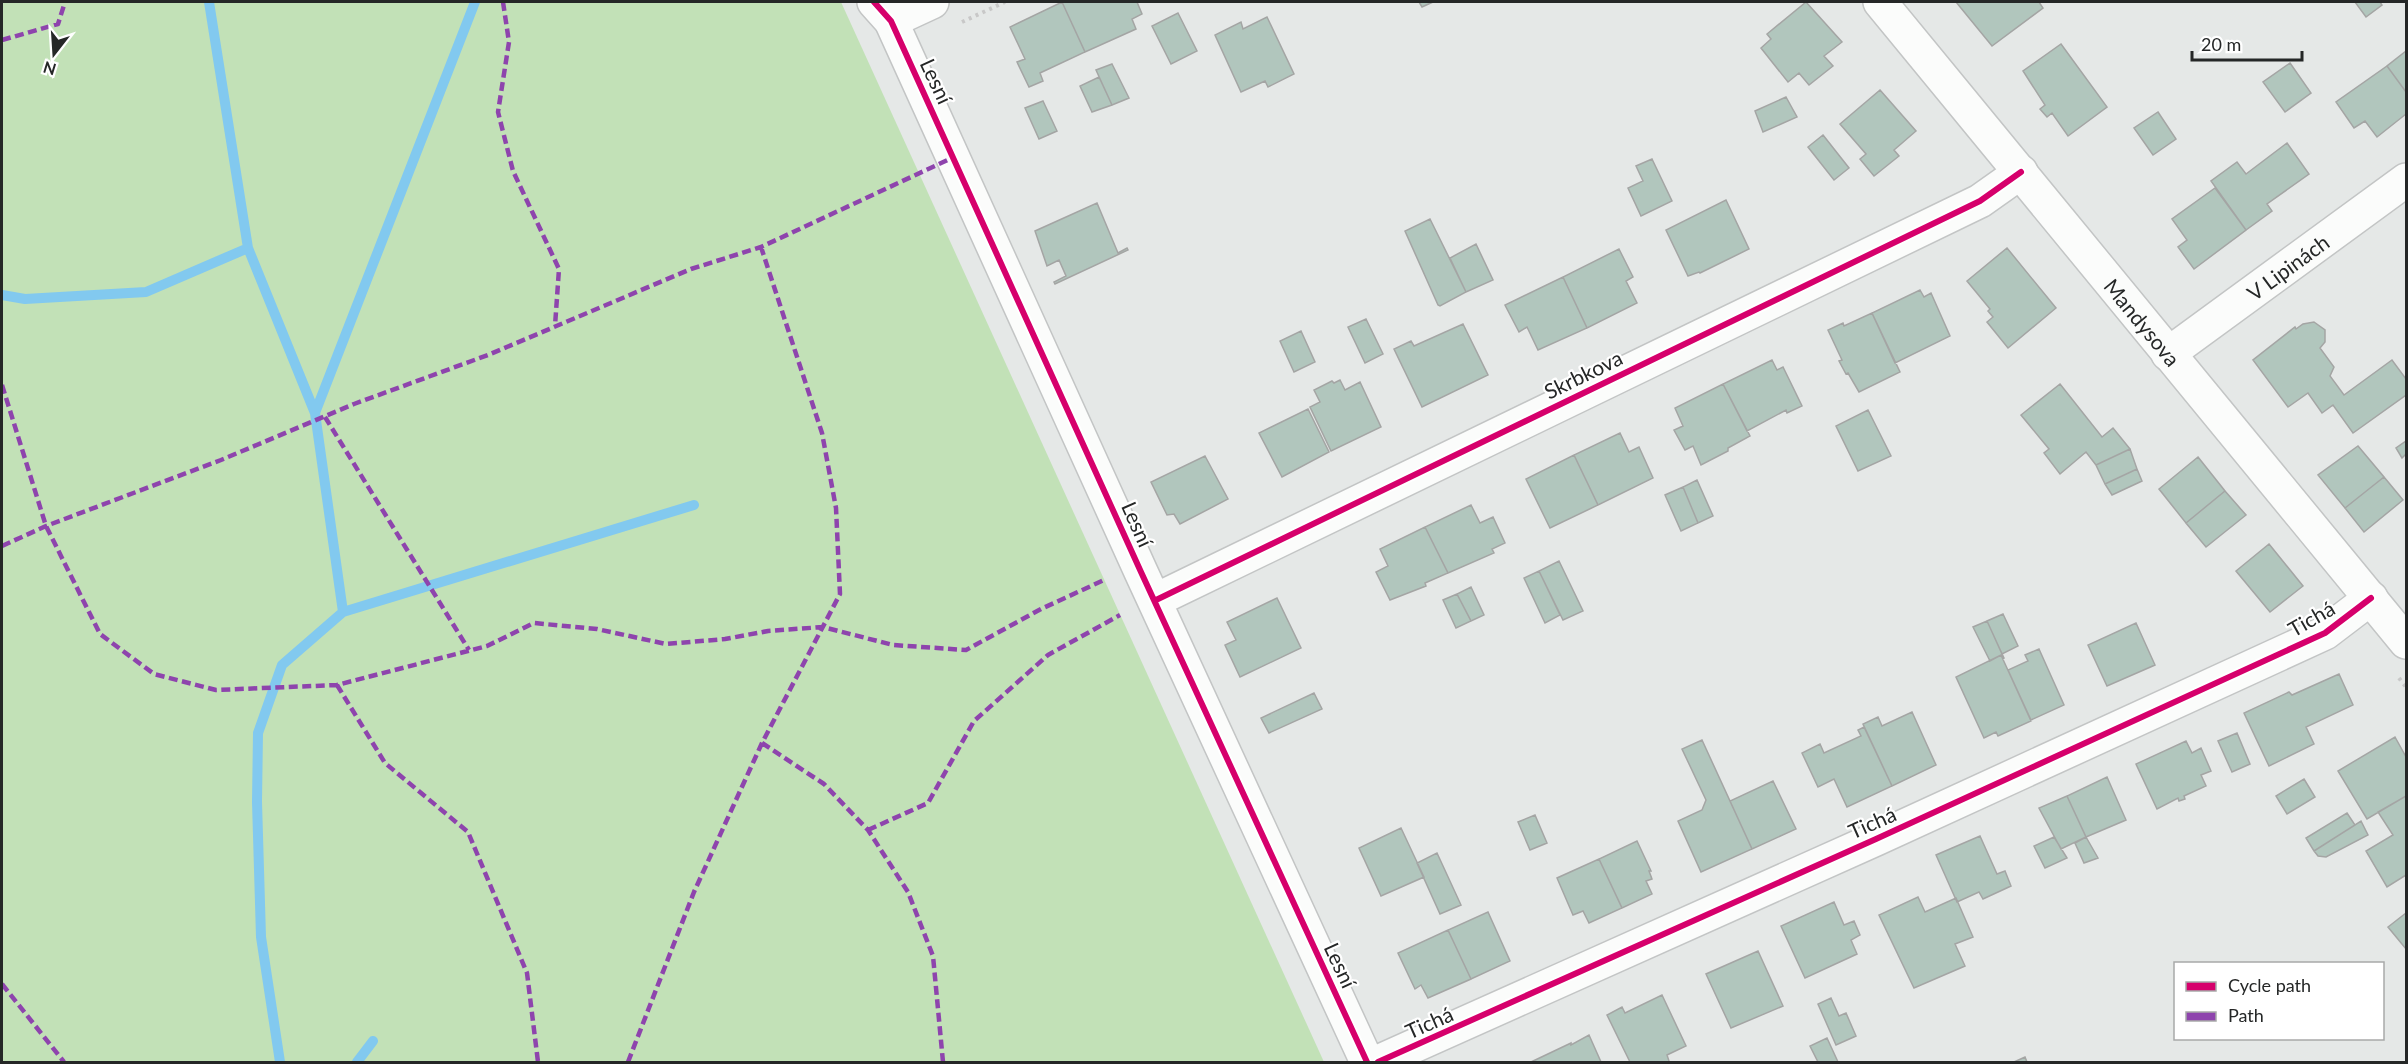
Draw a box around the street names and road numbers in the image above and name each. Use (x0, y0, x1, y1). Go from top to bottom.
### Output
street label: Lesní (916, 54, 959, 108)
street label: V Lipinách (2242, 228, 2333, 305)
street label: Mandysova (2100, 273, 2186, 371)
street label: Skrbkova (1540, 344, 1626, 404)
street label: Lesní (1117, 497, 1159, 551)
street label: Tichá (2283, 595, 2339, 641)
street label: Tichá (1844, 801, 1900, 843)
street label: Lesní (1320, 938, 1363, 992)
street label: Tichá (1401, 1001, 1457, 1043)

